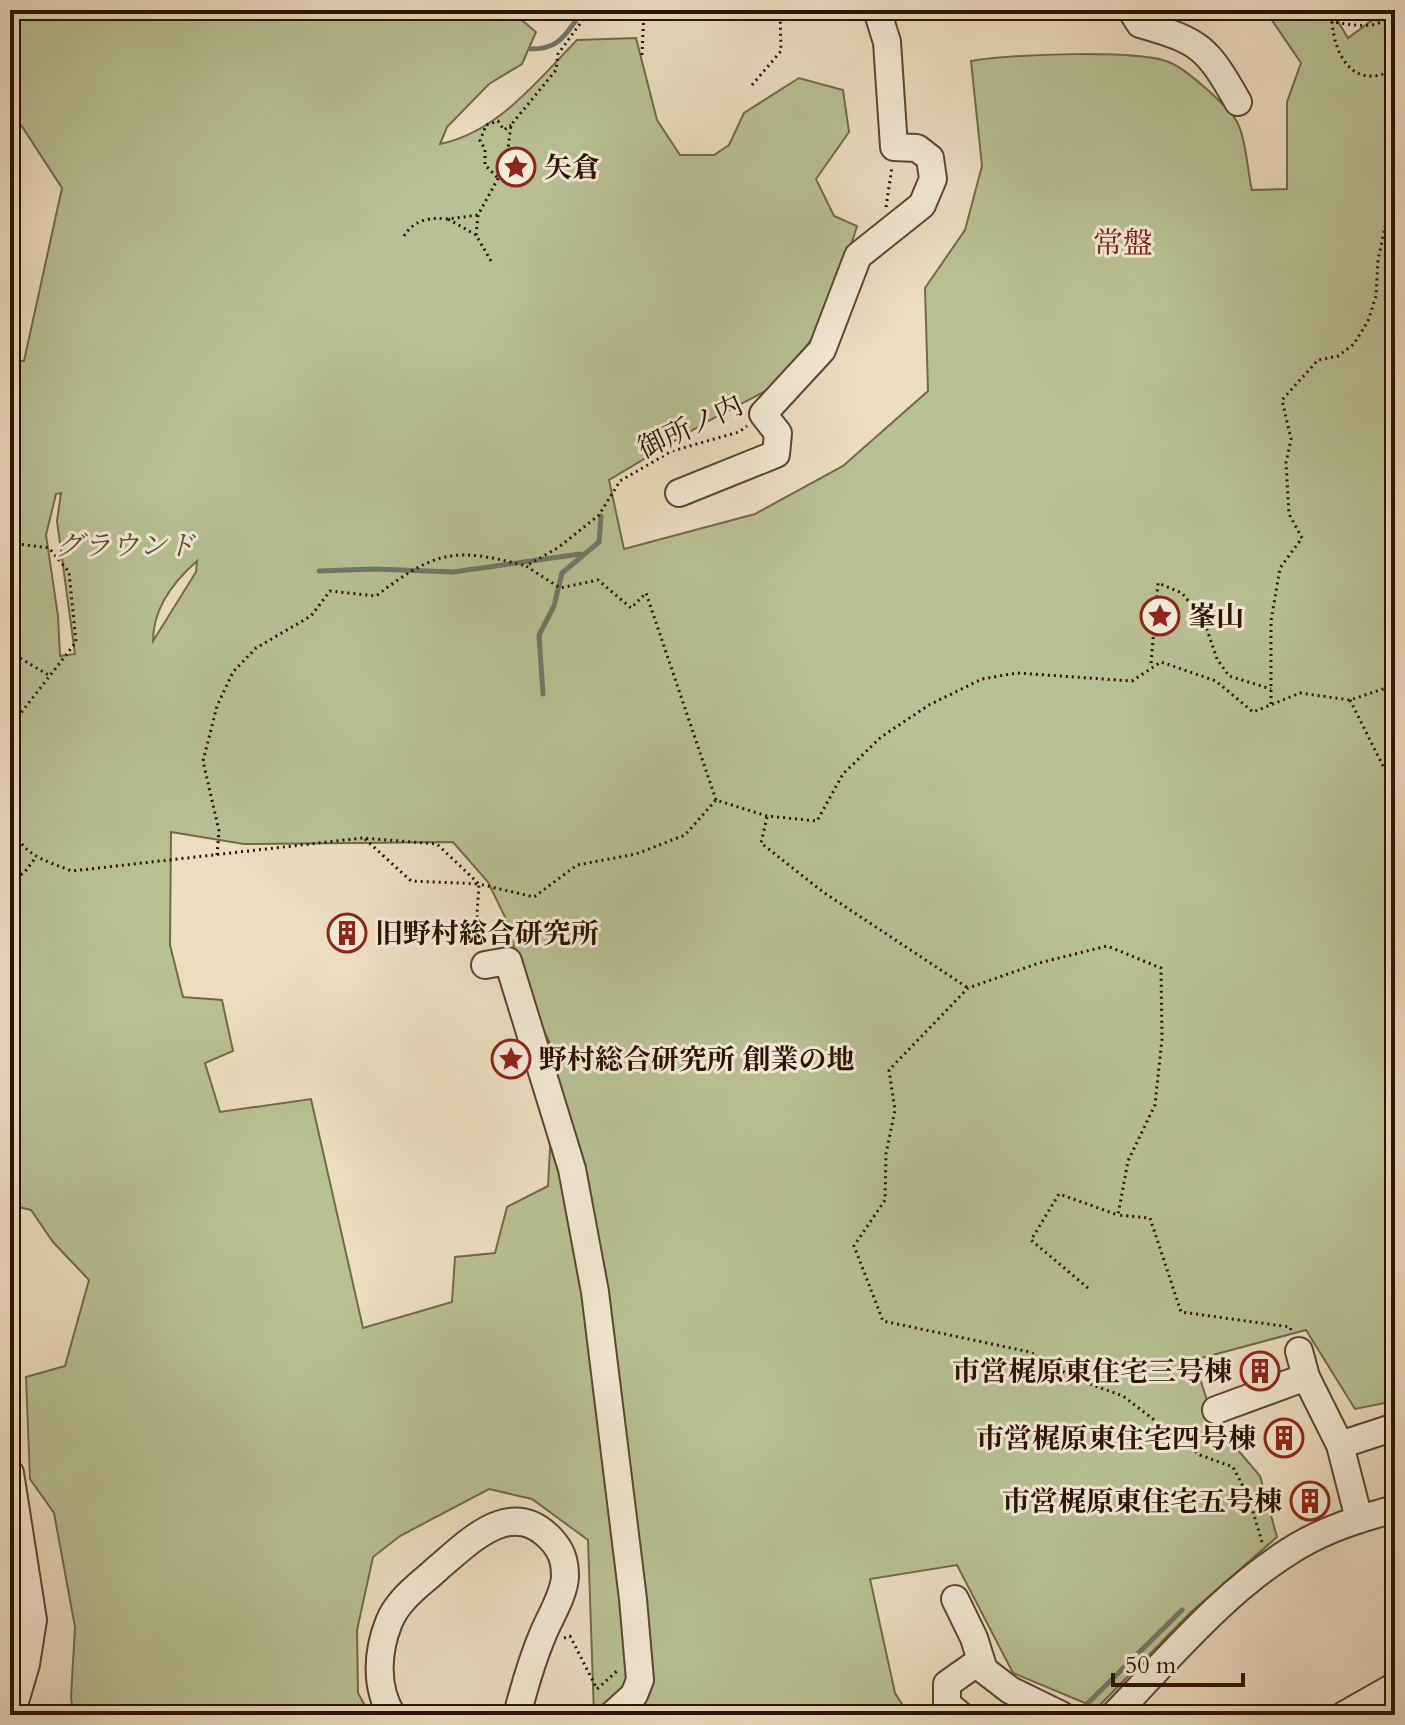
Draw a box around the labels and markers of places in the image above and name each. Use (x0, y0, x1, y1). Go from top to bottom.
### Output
place icon: 矢倉 (495, 146, 537, 188)
place label: 矢倉 (544, 149, 600, 187)
place icon: 峯山 (1139, 595, 1181, 637)
place label: 峯山 (1188, 598, 1244, 636)
building icon: 旧野村総合研究所 (326, 912, 368, 954)
place label: 旧野村総合研究所 (375, 915, 599, 953)
place icon: 野村総合研究所 創業の地 (490, 1038, 532, 1080)
place label: 野村総合研究所 創業の地 (539, 1041, 855, 1079)
building icon: 市営梶原東住宅三号棟 (1239, 1350, 1281, 1392)
place label: 市営梶原東住宅三号棟 (952, 1353, 1232, 1391)
building icon: 市営梶原東住宅四号棟 (1263, 1417, 1305, 1459)
place label: 市営梶原東住宅四号棟 (976, 1420, 1256, 1458)
building icon: 市営梶原東住宅五号棟 (1289, 1480, 1331, 1522)
place label: 市営梶原東住宅五号棟 (1002, 1483, 1282, 1521)

